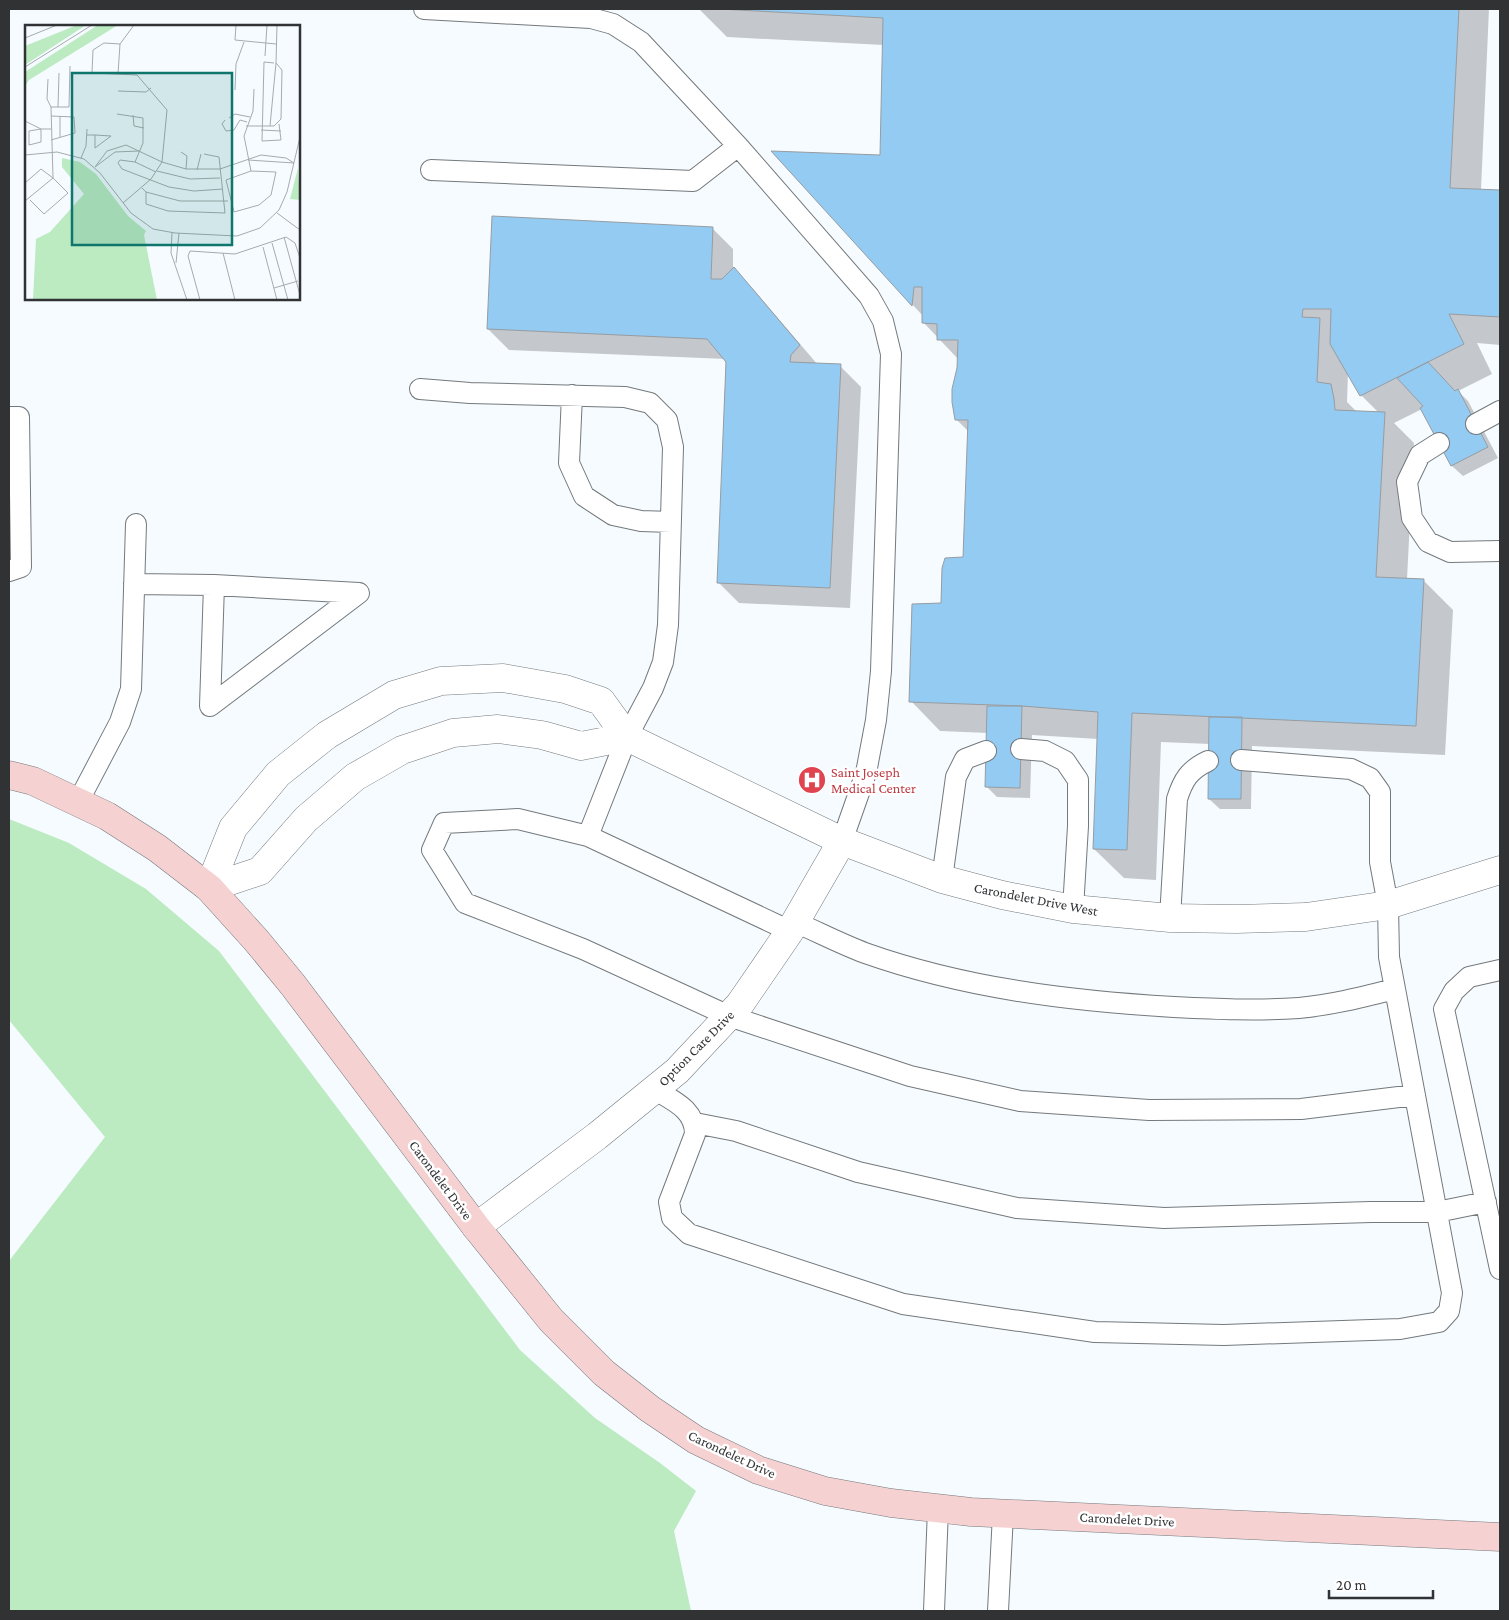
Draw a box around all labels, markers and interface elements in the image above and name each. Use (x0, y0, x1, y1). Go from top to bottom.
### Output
inset map (25, 25, 300, 300)
place label: Saint Joseph Medical Center (831, 764, 916, 796)
hospital icon: Saint Joseph Medical Center (797, 765, 827, 795)
street label: Carondelet Drive West (973, 879, 1100, 919)
street label: Option Care Drive (655, 1007, 737, 1089)
street label: Carondelet Drive (406, 1137, 476, 1223)
street label: Carondelet Drive (686, 1427, 778, 1481)
street label: Carondelet Drive (1079, 1509, 1175, 1529)
scale bar (1329, 1568, 1433, 1600)
text: 20 m (1336, 1577, 1367, 1593)

